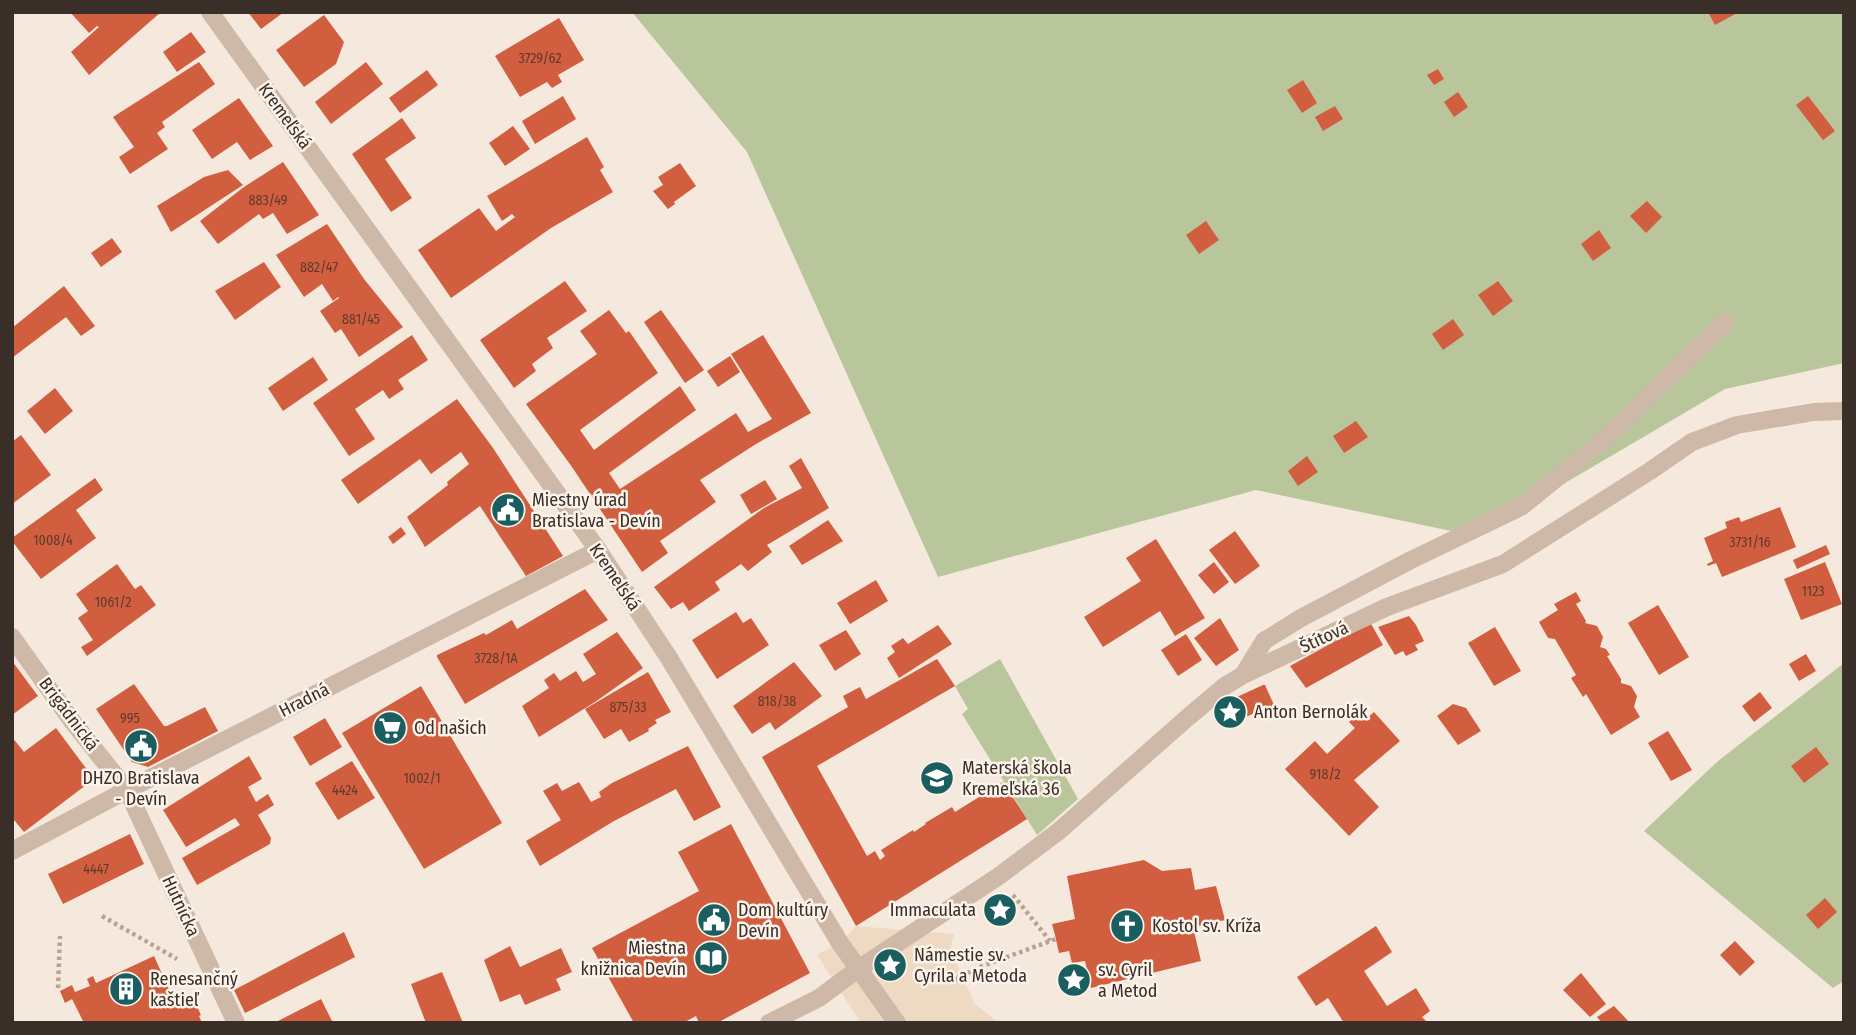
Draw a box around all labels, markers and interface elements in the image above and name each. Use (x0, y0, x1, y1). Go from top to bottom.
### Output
house number: 3729/62 (518, 50, 562, 67)
street label: Kremeľská (254, 79, 316, 153)
house number: 883/49 (248, 192, 288, 209)
house number: 882/47 (300, 259, 338, 276)
house number: 881/45 (342, 311, 380, 328)
place label: Miestny úrad Bratislava - Devín (532, 489, 661, 532)
public building icon: Miestny úrad Bratislava - Devín (489, 491, 527, 529)
house number: 1008/4 (33, 532, 73, 549)
house number: 3731/16 (1729, 534, 1771, 551)
street label: Kremeľská (585, 539, 646, 615)
house number: 1123 (1801, 583, 1825, 600)
house number: 1061/2 (95, 594, 131, 611)
street label: Štítová (1296, 616, 1352, 658)
house number: 3728/1A (474, 650, 518, 667)
street label: Brigádnická (34, 673, 104, 755)
street label: Hradná (275, 678, 333, 722)
house number: 818/38 (758, 693, 796, 710)
place icon: Anton Bernolák (1211, 693, 1249, 731)
house number: 875/33 (609, 699, 647, 716)
place label: Anton Bernolák (1254, 701, 1368, 723)
supermarket icon: Od našich (371, 709, 409, 747)
house number: 995 (120, 710, 140, 727)
place label: Od našich (414, 717, 487, 739)
public building icon: DHZO Bratislava - Devín (122, 727, 160, 765)
place label: Materská škola Kremeľská 36 (962, 757, 1072, 800)
school or university icon: Materská škola Kremeľská 36 (918, 759, 956, 797)
house number: 918/2 (1309, 766, 1341, 783)
place label: DHZO Bratislava - Devín (82, 767, 200, 810)
house number: 1002/1 (403, 770, 441, 787)
house number: 4424 (332, 782, 358, 799)
house number: 4447 (83, 861, 109, 878)
street label: Hutnícka (157, 872, 205, 940)
place icon: Immaculata (981, 891, 1019, 929)
place label: Dom kultúry Devín (738, 899, 828, 942)
place label: Immaculata (890, 899, 976, 921)
public building icon: Dom kultúry Devín (695, 901, 733, 939)
church icon: Kostol sv. Kríža (1108, 907, 1146, 945)
place label: Kostol sv. Kríža (1152, 915, 1261, 937)
place label: Miestna knižnica Devín (581, 937, 686, 980)
library icon: Miestna knižnica Devín (692, 939, 730, 977)
place label: Námestie sv. Cyrila a Metoda (914, 944, 1027, 987)
place icon: Námestie sv. Cyrila a Metoda (871, 946, 909, 984)
place label: sv. Cyril a Metod (1098, 959, 1157, 1002)
place icon: sv. Cyril a Metod (1055, 961, 1093, 999)
place label: Renesančný kaštieľ (150, 968, 238, 1011)
building icon: Renesančný kaštieľ (107, 970, 145, 1008)

